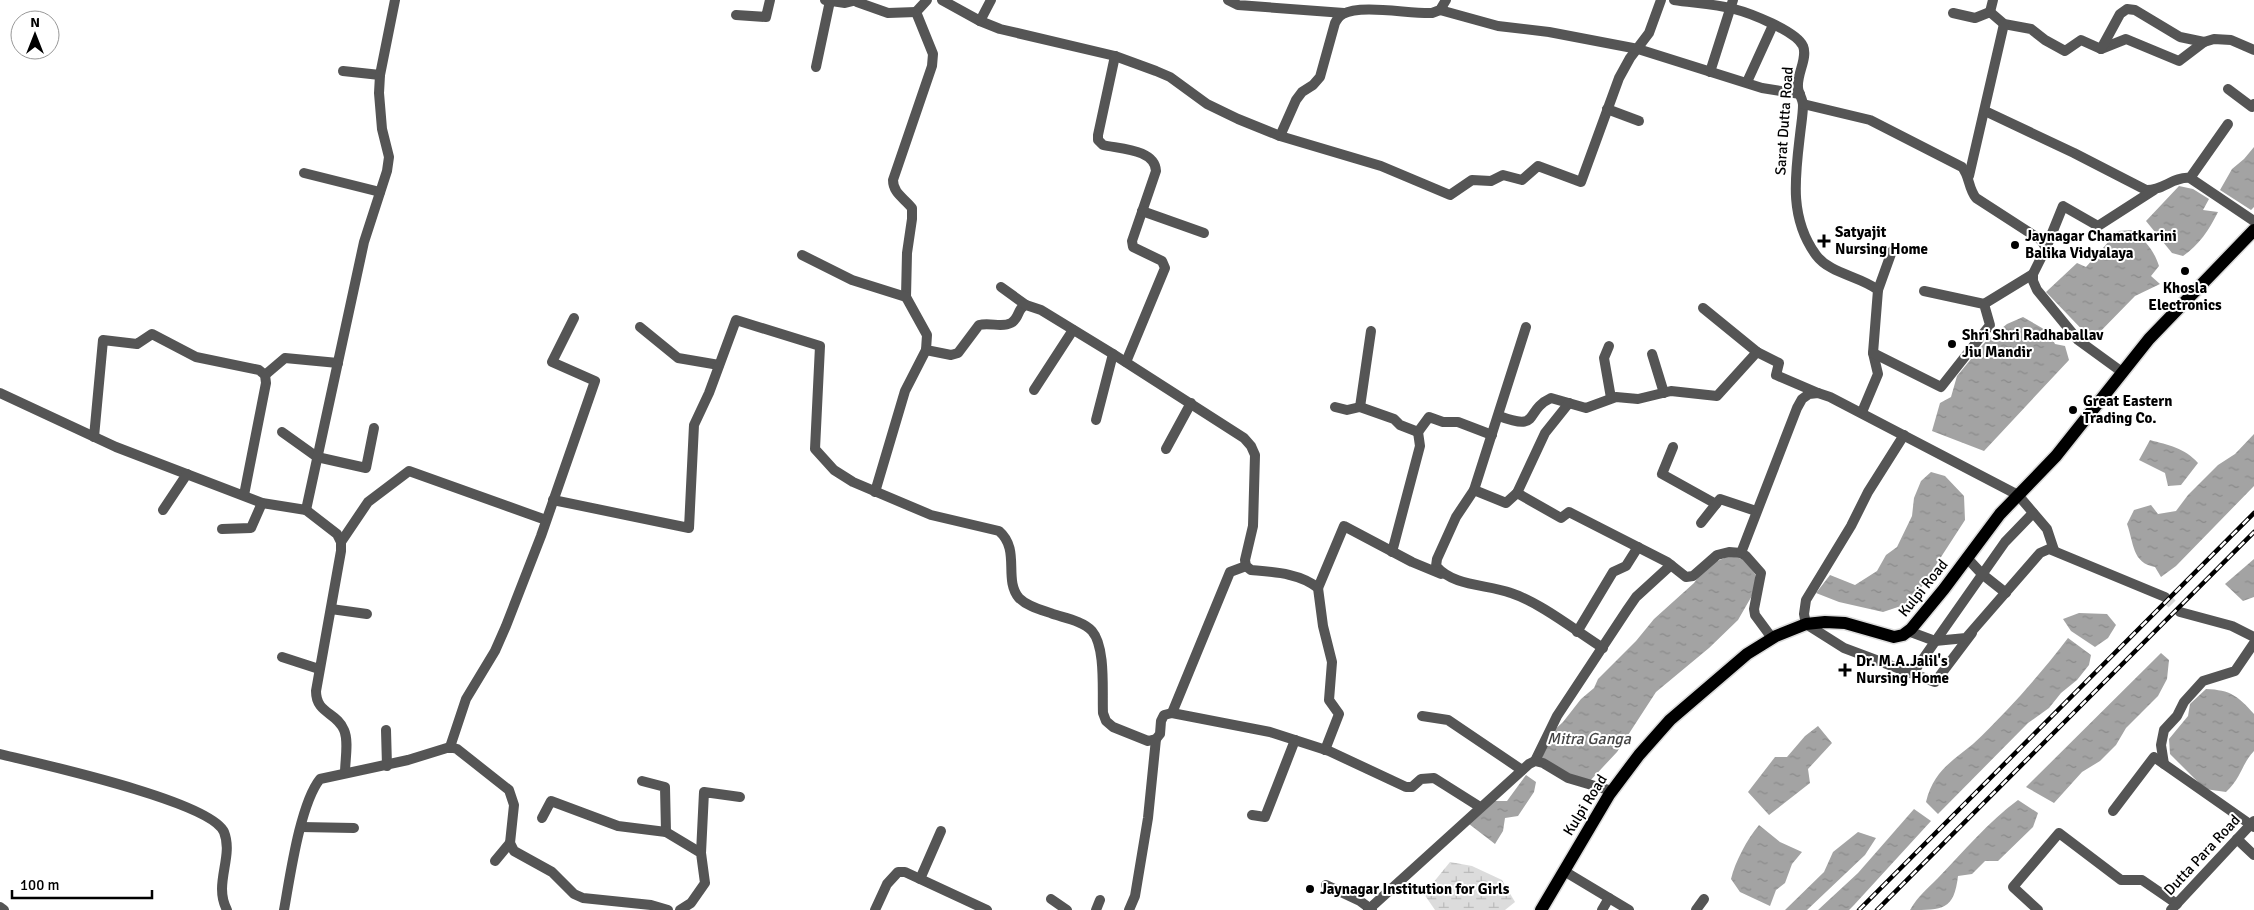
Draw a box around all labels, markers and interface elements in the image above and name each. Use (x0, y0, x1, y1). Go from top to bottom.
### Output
north arrow (10, 10, 60, 60)
text: N (30, 14, 40, 31)
street label: Sarat Dutta Road (1771, 66, 1797, 176)
place label: Satyajit Nursing Home (1835, 223, 1928, 258)
place label: Jaynagar Chamatkarini Balika Vidyalaya (2025, 227, 2177, 262)
marker: Satyajit Nursing Home (1817, 234, 1831, 248)
marker: Jaynagar Chamatkarini Balika Vidyalaya (2009, 239, 2021, 251)
marker: Khosla Electronics (2179, 265, 2191, 277)
place label: Khosla Electronics (2148, 279, 2222, 314)
place label: Shri Shri Radhaballav Jiu Mandir (1962, 326, 2104, 361)
marker: Shri Shri Radhaballav Jiu Mandir (1946, 338, 1958, 350)
place label: Great Eastern Trading Co. (2083, 392, 2172, 427)
marker: Great Eastern Trading Co. (2067, 404, 2079, 416)
street label: Kulpi Road (1894, 556, 1952, 620)
place label: Dr. M.A.Jalil's Nursing Home (1856, 652, 1949, 687)
marker: Dr. M.A.Jalil's Nursing Home (1838, 663, 1852, 677)
water label: Mitra Ganga (1547, 729, 1632, 749)
street label: Kulpi Road (1559, 771, 1611, 839)
street label: Dutta Para Road (2160, 811, 2244, 899)
scale bar (12, 868, 152, 900)
text: 100 m (20, 876, 60, 894)
place label: Jaynagar Institution for Girls (1320, 880, 1510, 898)
marker: Jaynagar Institution for Girls (1304, 883, 1316, 895)

